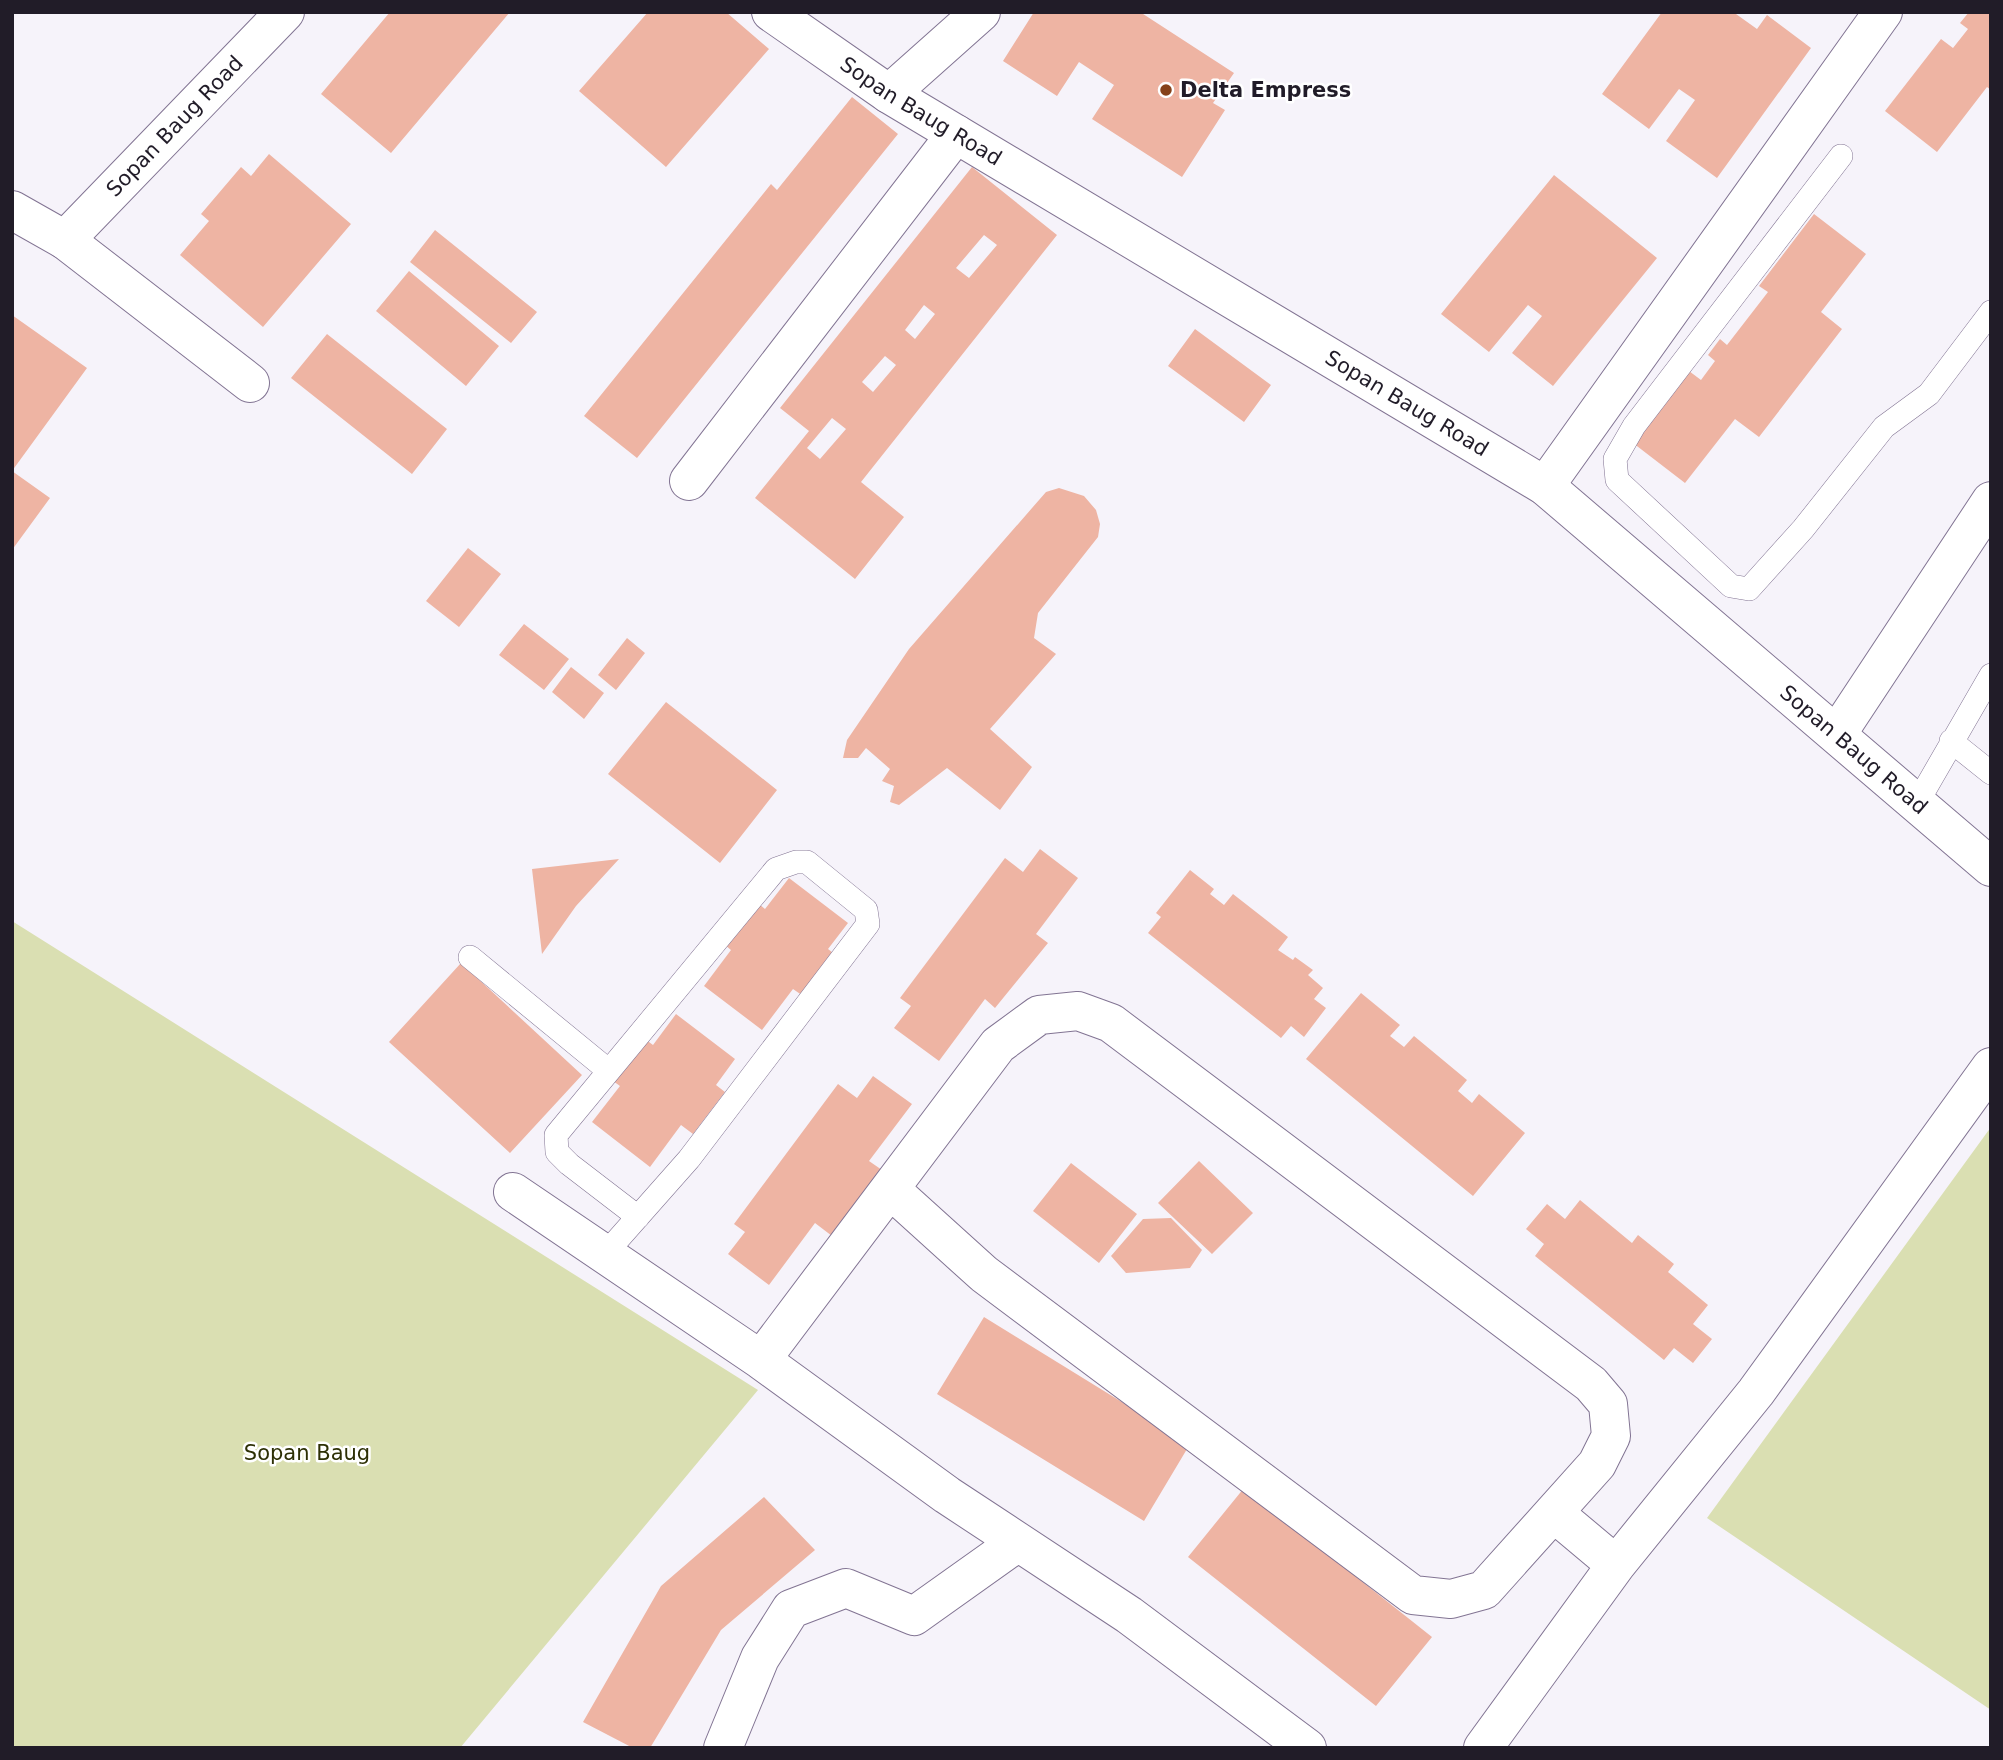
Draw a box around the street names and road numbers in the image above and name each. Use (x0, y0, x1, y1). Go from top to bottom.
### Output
street label: Sopan Baug Road (102, 51, 248, 201)
street label: Sopan Baug Road (836, 52, 1006, 171)
street label: Sopan Baug Road (1321, 346, 1493, 461)
street label: Sopan Baug Road (1775, 680, 1932, 819)

